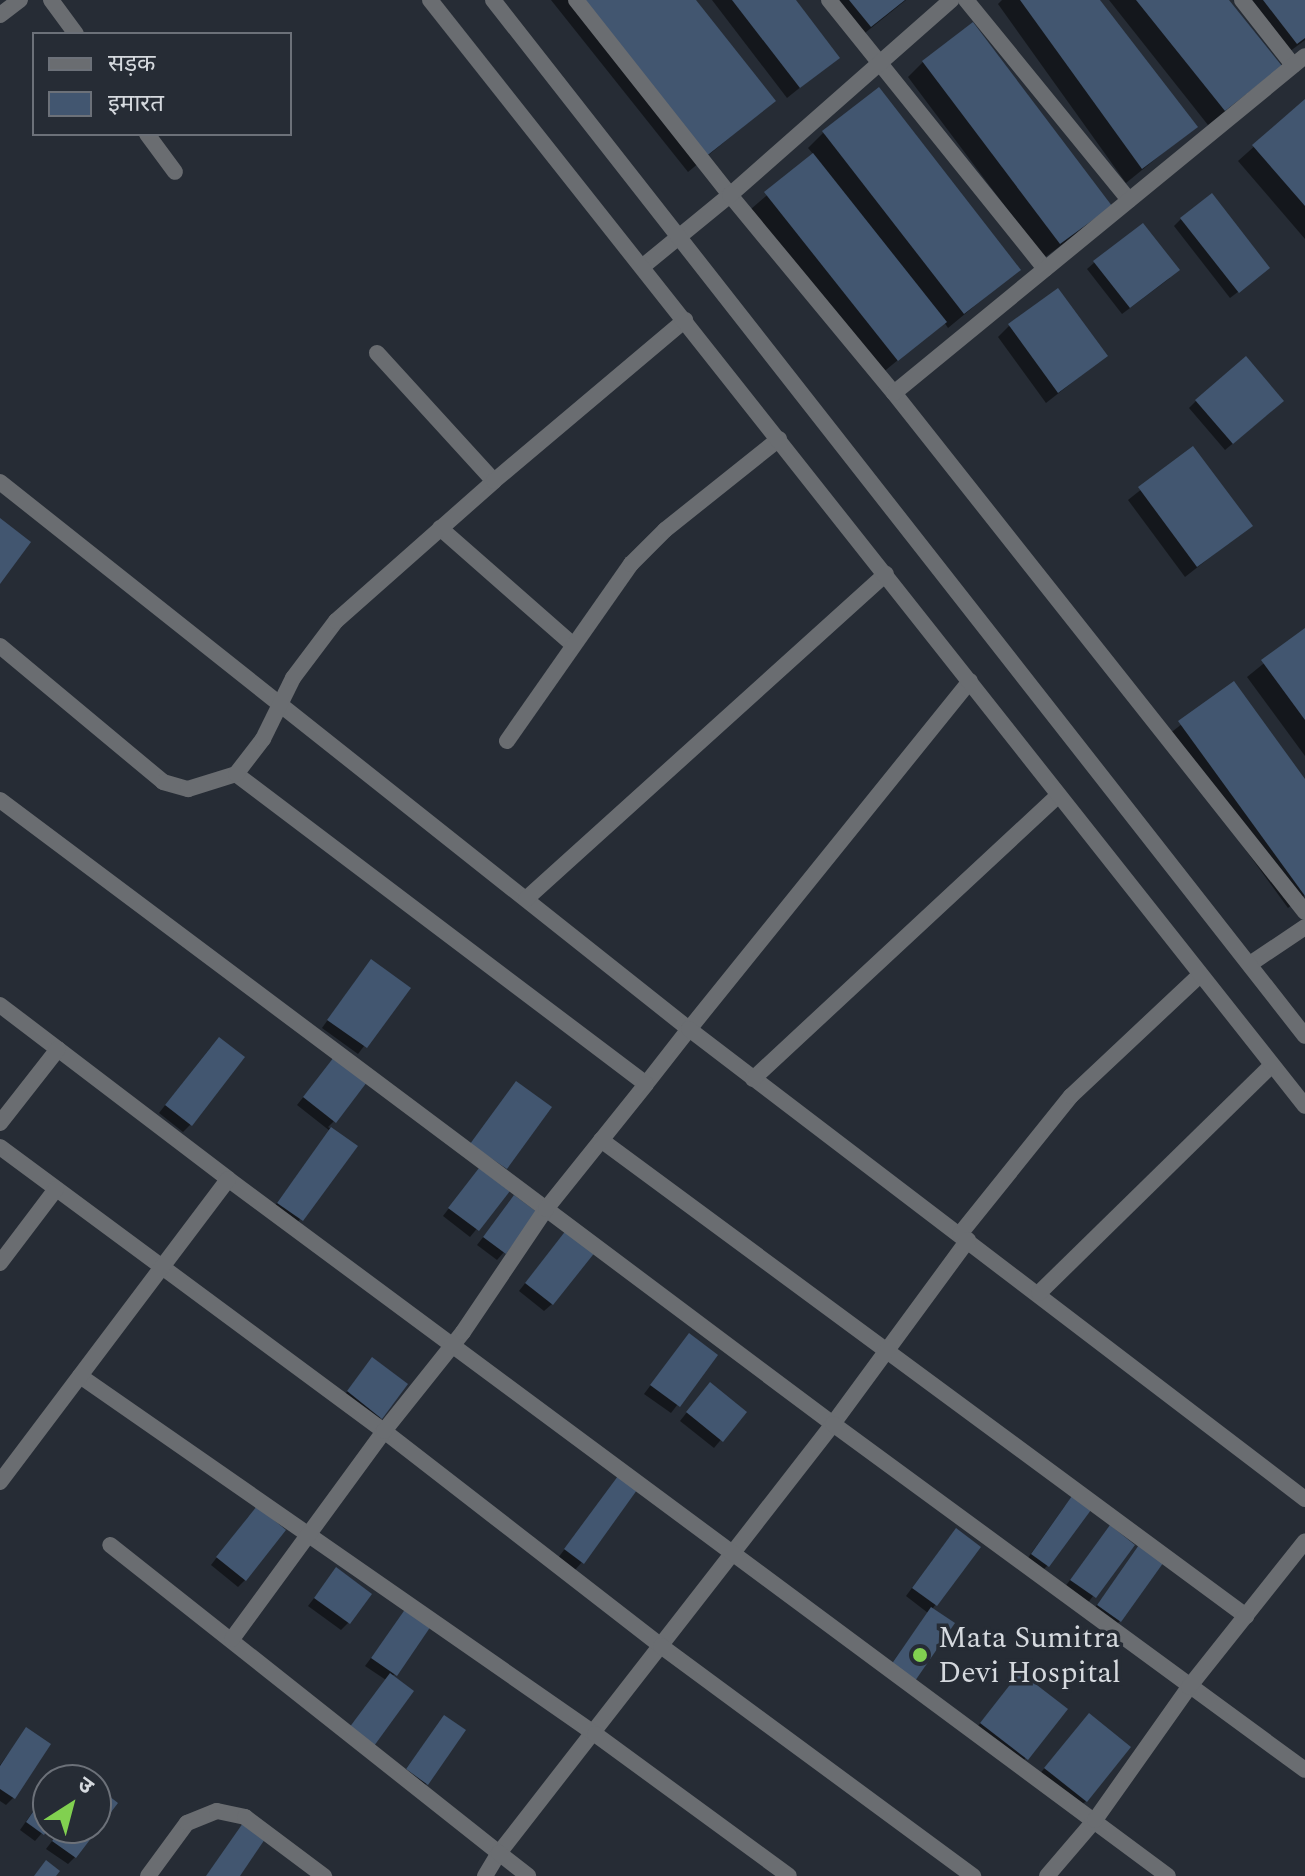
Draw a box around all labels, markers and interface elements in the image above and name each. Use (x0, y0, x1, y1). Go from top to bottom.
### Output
legend (32, 32, 292, 136)
text: सड़क (108, 46, 156, 82)
text: इमारत (108, 86, 164, 122)
place label: Mata Sumitra Devi Hospital (938, 1620, 1121, 1690)
marker: Mata Sumitra Devi Hospital (909, 1644, 931, 1666)
north arrow (32, 1764, 112, 1844)
text: उ (70, 1769, 100, 1803)

